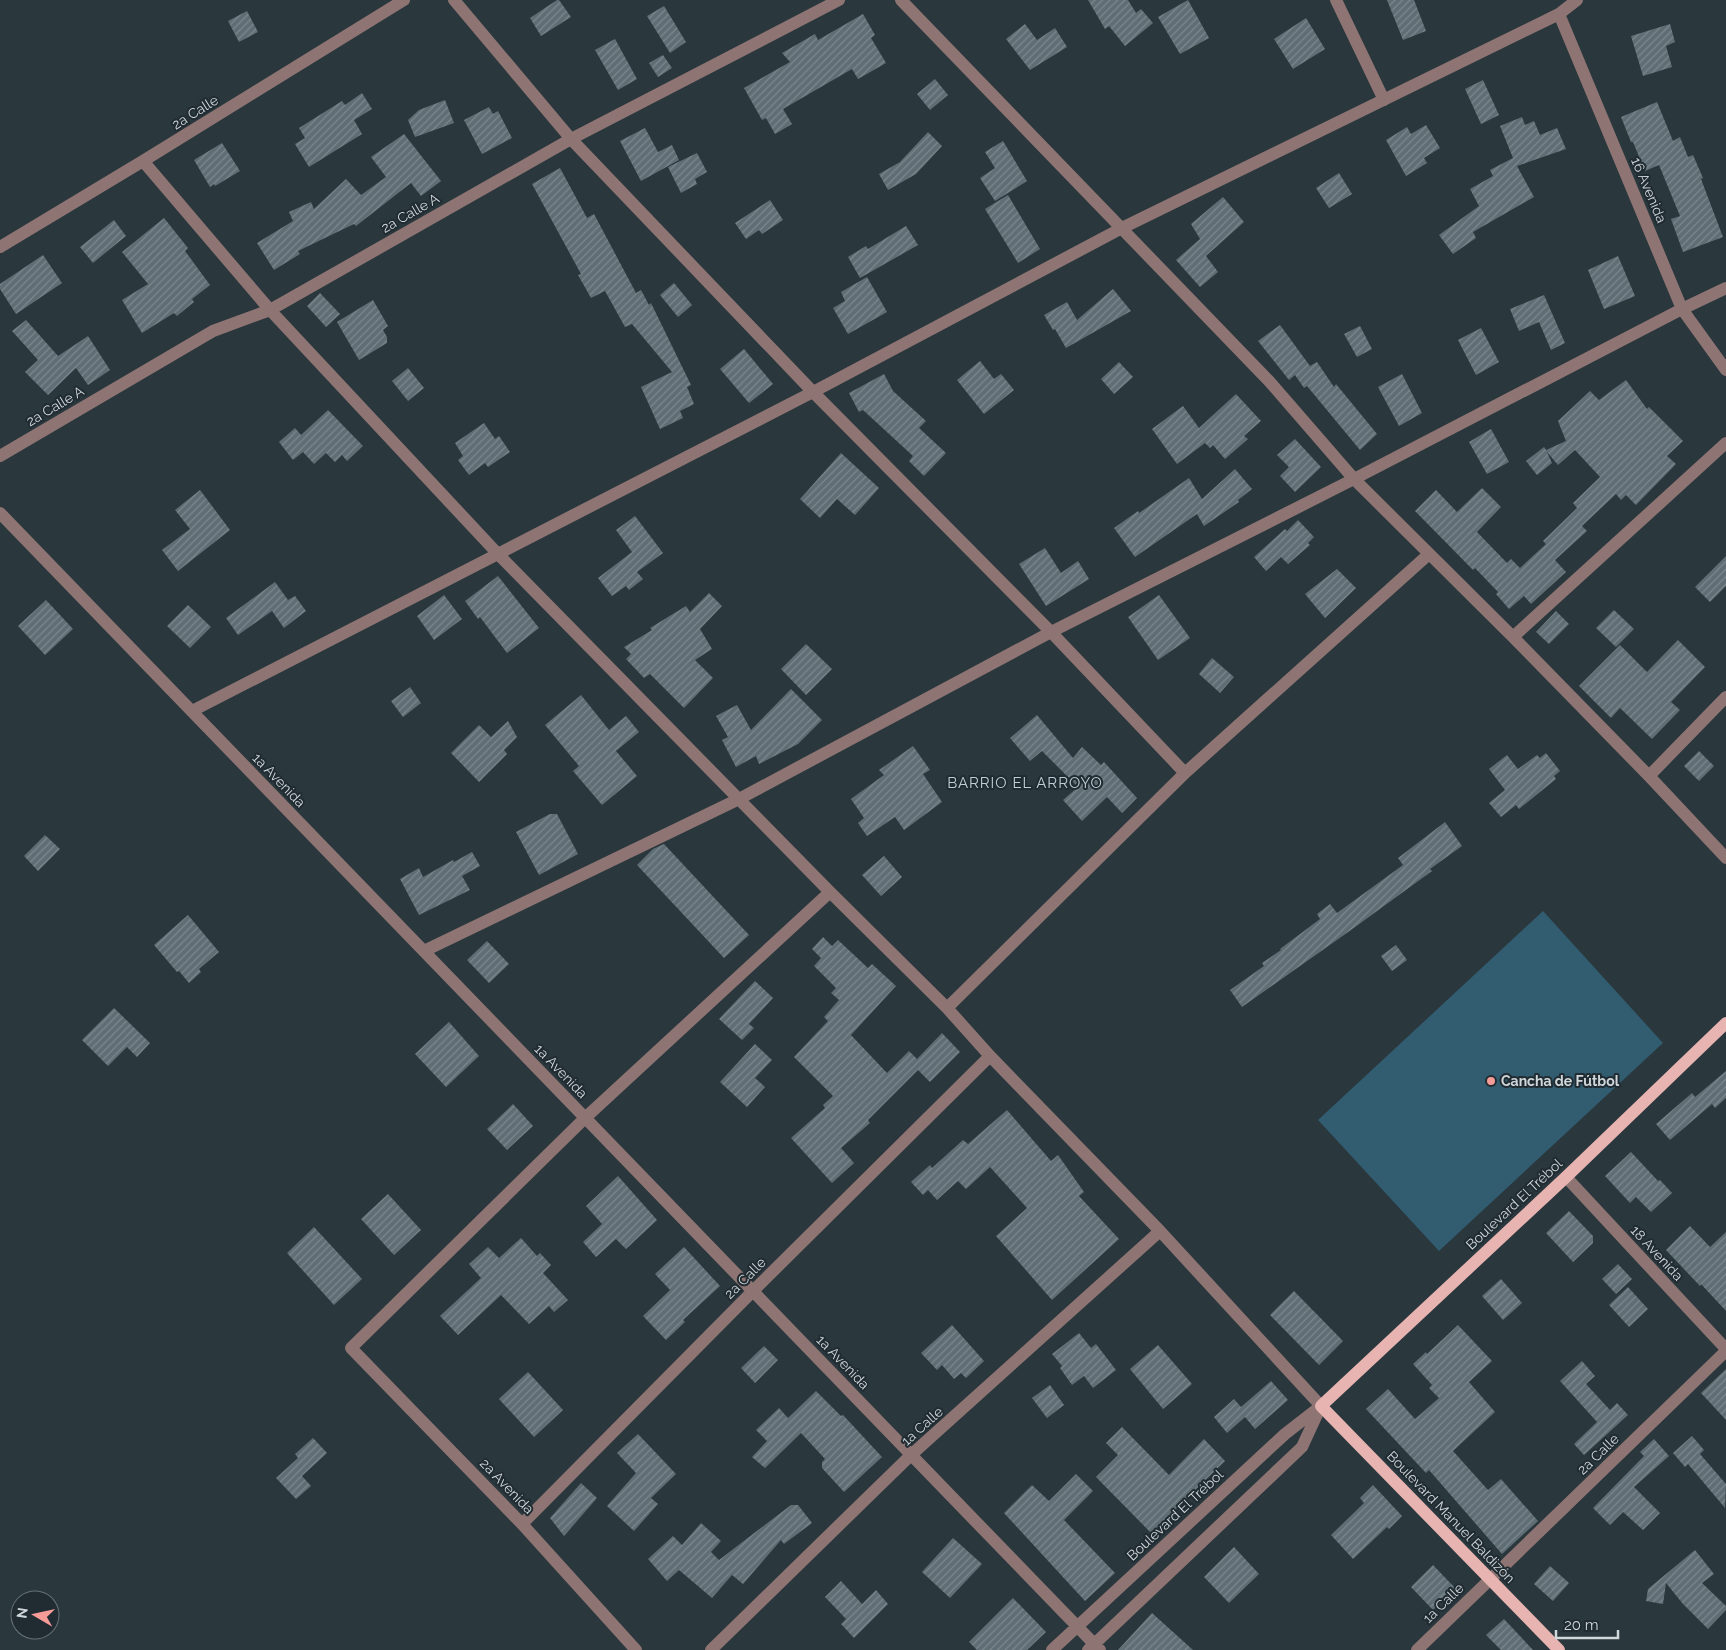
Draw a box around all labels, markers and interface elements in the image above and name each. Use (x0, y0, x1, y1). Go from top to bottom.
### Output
street label: 2a Calle (169, 92, 221, 132)
street label: 16 Avenida (1628, 155, 1670, 225)
street label: 2a Calle A (378, 190, 442, 236)
street label: 2a Calle A (23, 382, 87, 429)
street label: 1a Avenida (249, 750, 309, 810)
district label: BARRIO EL ARROYO (947, 774, 1103, 792)
street label: 1a Avenida (531, 1041, 591, 1101)
place label: Cancha de Fútbol (1501, 1073, 1620, 1089)
marker: Cancha de Fútbol (1485, 1075, 1497, 1087)
street label: Boulevard El Trébol (1463, 1155, 1566, 1253)
street label: 18 Avenida (1627, 1222, 1687, 1284)
street label: 2a Calle (721, 1254, 769, 1302)
street label: 1a Avenida (813, 1332, 873, 1392)
street label: 1a Calle (898, 1403, 946, 1449)
street label: 2a Calle (1574, 1430, 1622, 1478)
street label: Boulevard Manuel Baldizón (1384, 1448, 1518, 1586)
street label: 2a Avenida (477, 1455, 537, 1517)
street label: Boulevard El Trébol (1124, 1466, 1227, 1564)
street label: 1a Calle (1419, 1580, 1467, 1626)
north arrow (10, 1590, 60, 1640)
text: N (13, 1606, 31, 1619)
scale bar (1556, 1608, 1618, 1640)
text: 20 m (1564, 1616, 1599, 1634)

